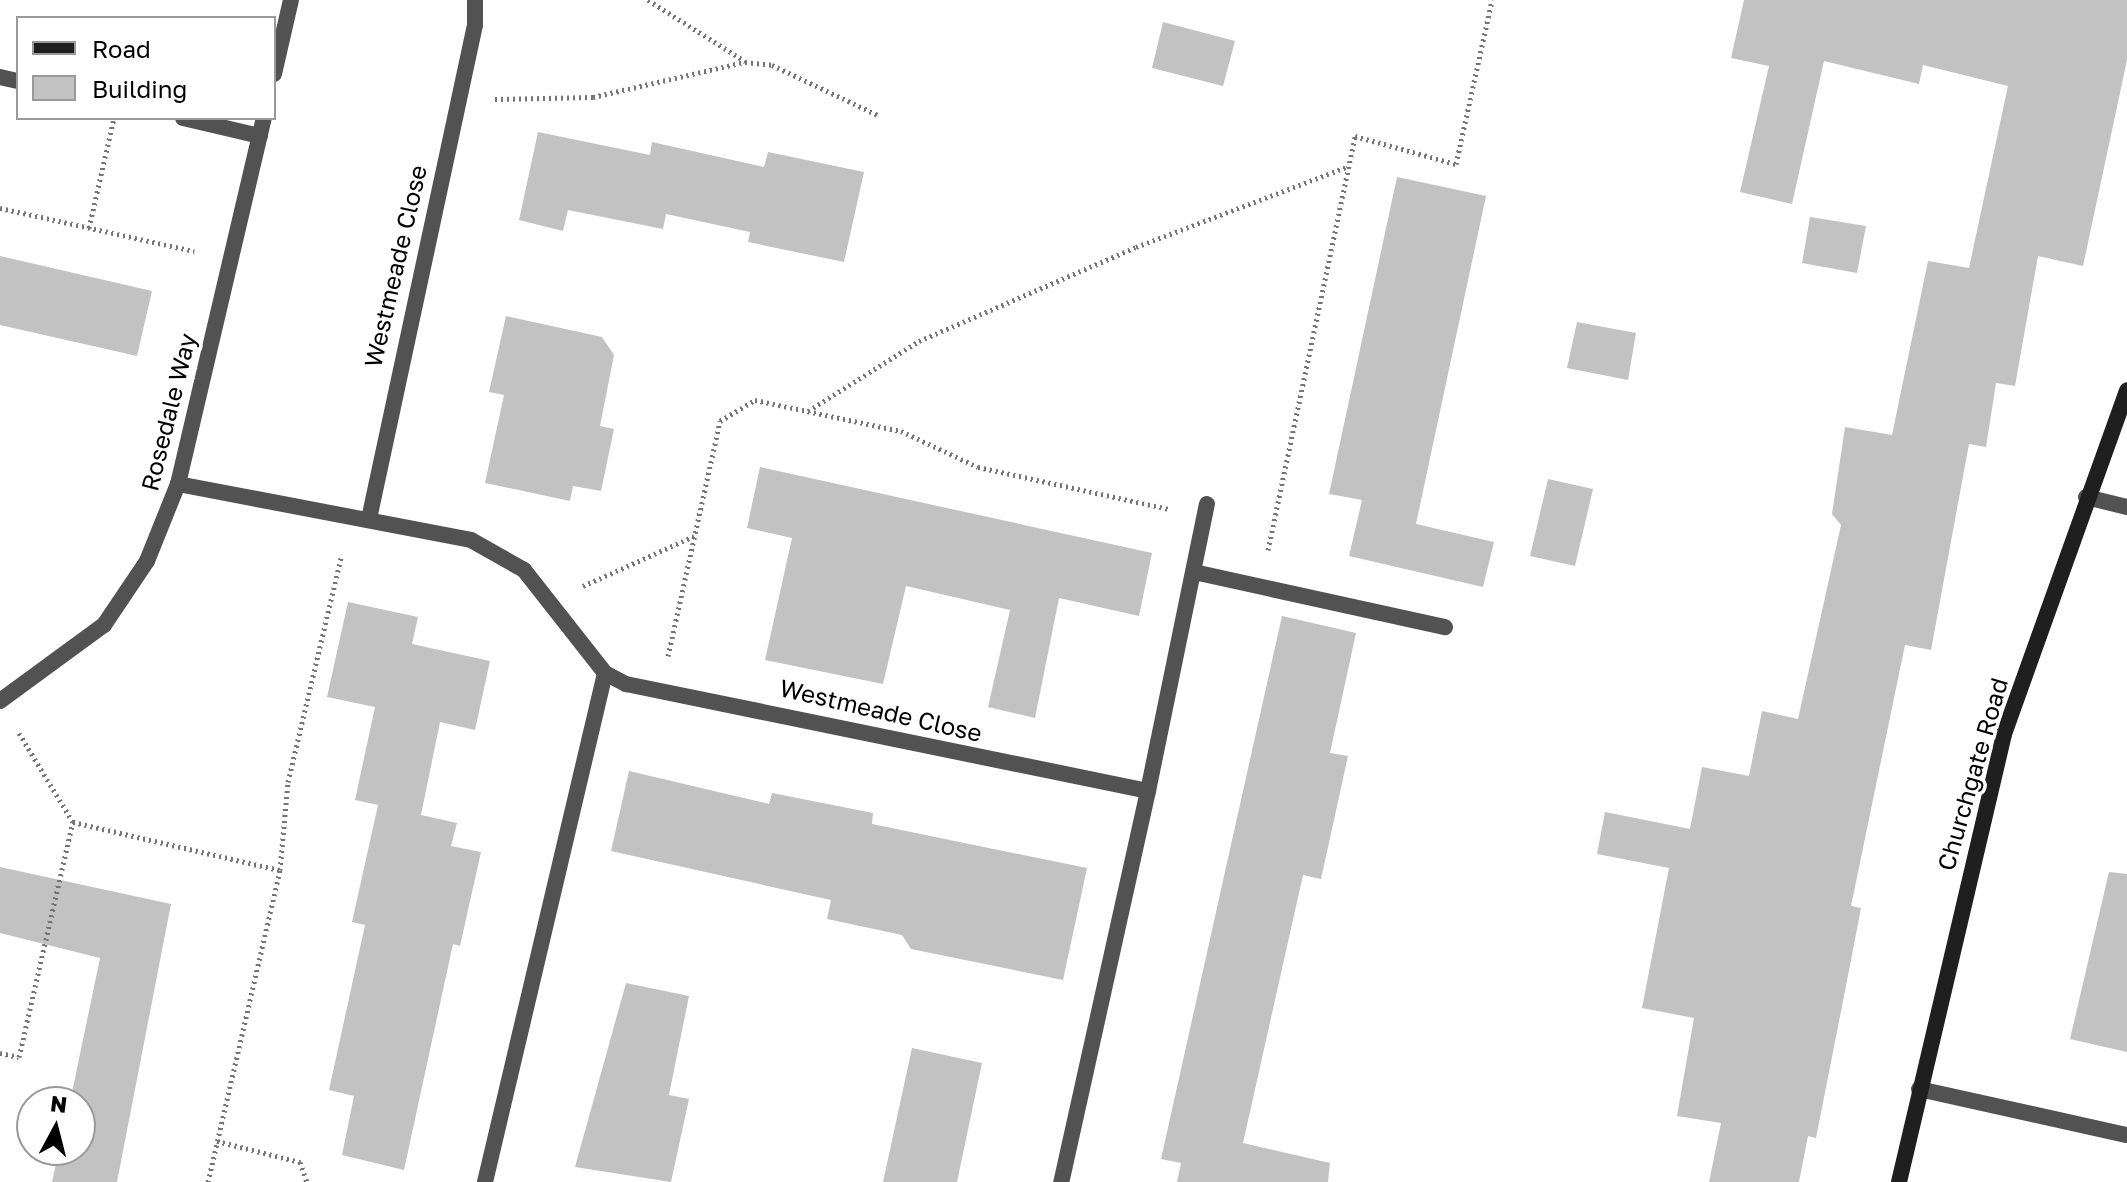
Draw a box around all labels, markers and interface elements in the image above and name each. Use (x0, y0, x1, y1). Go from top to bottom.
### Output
legend (16, 16, 276, 120)
text: Road (92, 34, 151, 63)
text: Building (92, 74, 187, 103)
street label: Westmeade Close (358, 162, 432, 370)
street label: Rosedale Way (135, 330, 201, 494)
street label: Westmeade Close (777, 673, 985, 747)
street label: Churchgate Road (1931, 674, 2013, 874)
north arrow (16, 1086, 96, 1166)
text: N (49, 1089, 69, 1118)

